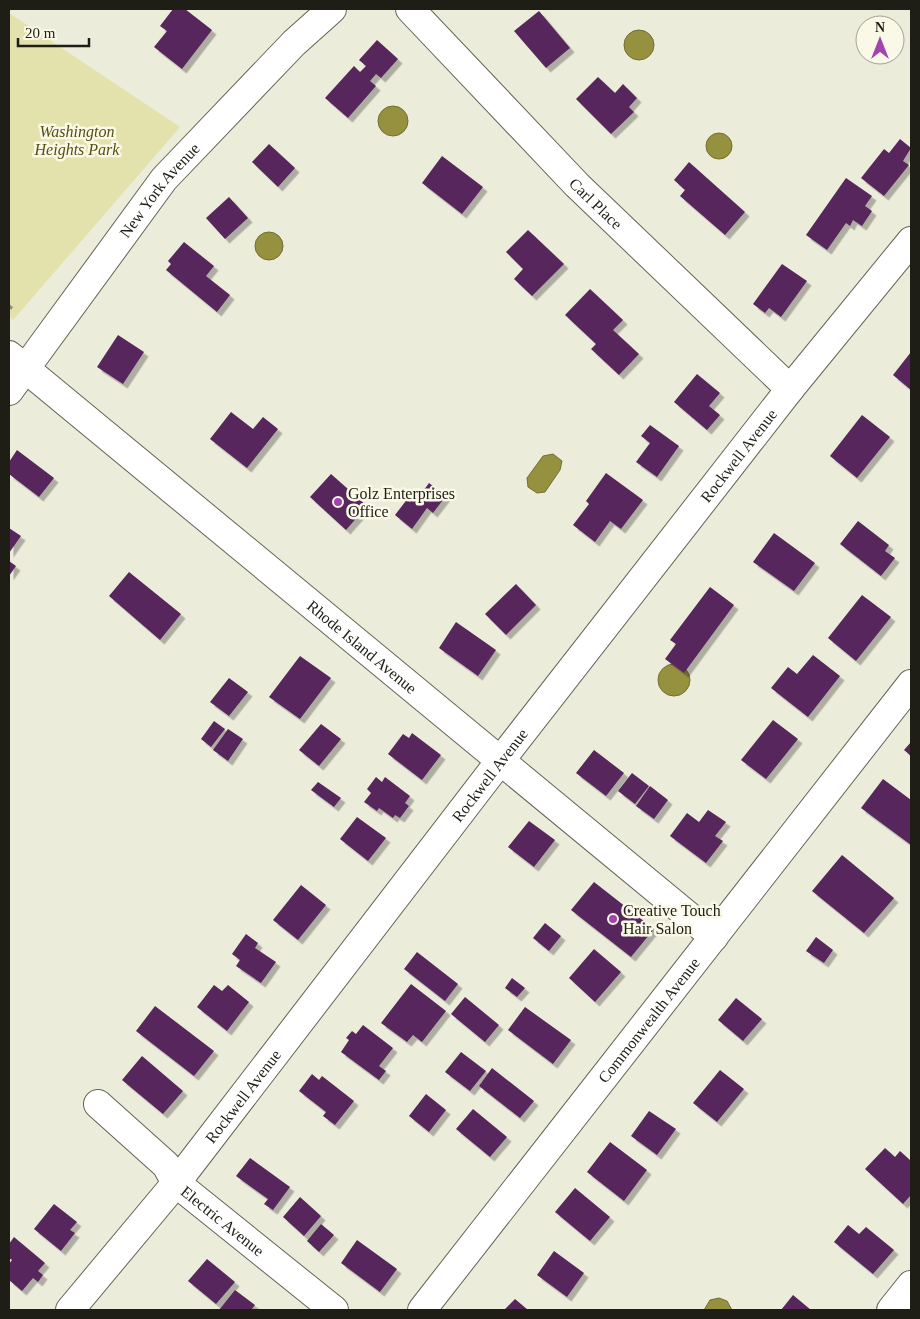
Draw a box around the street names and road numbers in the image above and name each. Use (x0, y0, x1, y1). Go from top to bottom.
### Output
street label: New York Avenue (116, 139, 202, 240)
street label: Carl Place (566, 174, 626, 232)
street label: Rockwell Avenue (697, 406, 780, 505)
street label: Rhode Island Avenue (304, 597, 420, 697)
street label: Rockwell Avenue (448, 725, 531, 825)
street label: Commonwealth Avenue (594, 954, 703, 1086)
street label: Rockwell Avenue (202, 1046, 284, 1146)
street label: Electric Avenue (178, 1182, 268, 1259)

